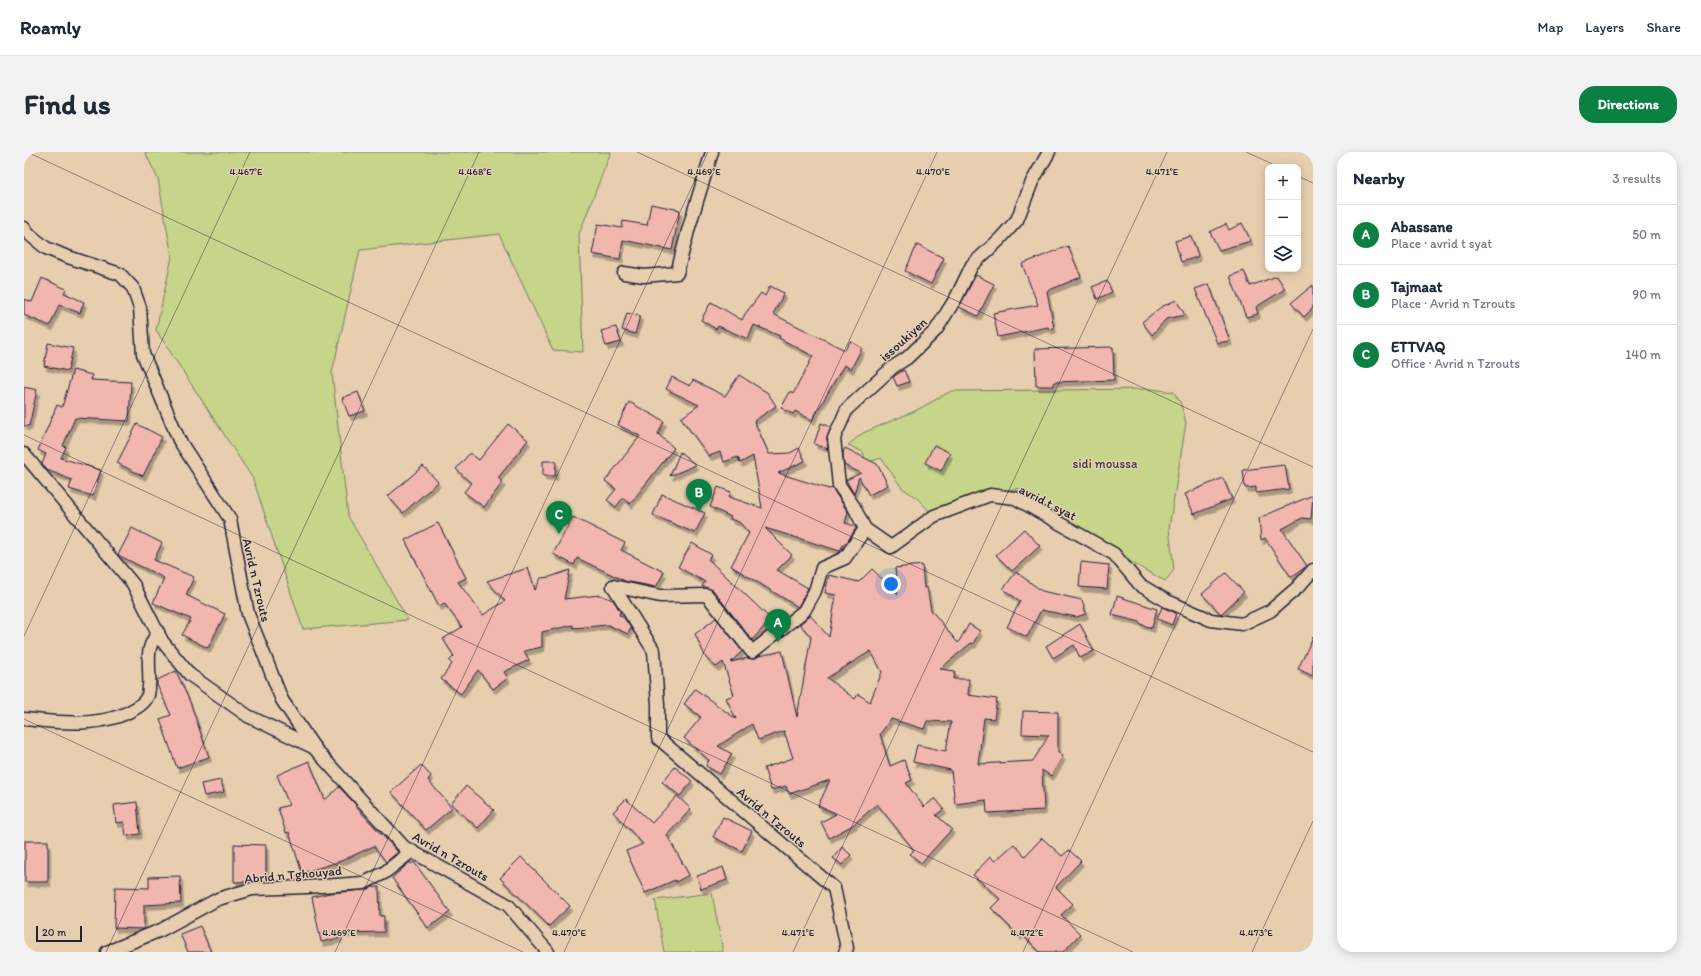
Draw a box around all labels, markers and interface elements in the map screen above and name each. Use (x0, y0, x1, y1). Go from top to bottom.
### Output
text: Roamly (20, 16, 81, 39)
text: Map (1538, 19, 1563, 36)
text: Layers (1585, 19, 1624, 36)
text: Share (1646, 19, 1681, 36)
button: Directions (1579, 86, 1677, 123)
text: Find us (24, 87, 111, 121)
map controls (1265, 164, 1301, 272)
button: + (1265, 164, 1301, 200)
text: 4.467°E (229, 165, 263, 178)
text: 4.468°E (458, 165, 492, 178)
text: 4.469°E (687, 165, 721, 178)
text: 4.470°E (916, 165, 951, 178)
text: 4.471°E (1146, 165, 1179, 178)
text: Nearby (1353, 168, 1405, 188)
text: 3 results (1612, 171, 1661, 186)
button: − (1265, 200, 1301, 236)
text: Abassane (1391, 218, 1453, 236)
text: A (1362, 227, 1370, 242)
text: 50 m (1632, 227, 1661, 242)
button: layers (1265, 236, 1301, 272)
text: Place · avrid t syat (1391, 236, 1492, 251)
text: Tajmaat (1391, 278, 1442, 296)
text: B (1362, 287, 1370, 302)
text: 90 m (1632, 287, 1661, 302)
text: Place · Avrid n Tzrouts (1391, 296, 1515, 311)
street label: issoukiyen (877, 314, 930, 364)
text: ETTVAQ (1391, 338, 1445, 356)
text: C (1362, 347, 1370, 362)
text: 140 m (1625, 347, 1661, 362)
text: Office · Avrid n Tzrouts (1391, 356, 1520, 371)
park label: sidi moussa (1072, 456, 1138, 471)
pin: B (686, 479, 712, 512)
street label: avrid t syat (1017, 482, 1079, 523)
pin: C (546, 501, 572, 534)
street label: Avrid n Tzrouts (240, 537, 273, 624)
your location (881, 574, 901, 594)
pin: A (765, 609, 791, 642)
street label: Avrid n Tzrouts (734, 784, 809, 851)
street label: Avrid n Tzrouts (410, 829, 492, 884)
street label: Abrid n Tghouyad (244, 863, 343, 886)
scale bar (36, 924, 82, 943)
text: 20 m (42, 926, 66, 939)
text: 4.469°E (322, 926, 356, 939)
text: 4.470°E (552, 926, 587, 939)
text: 4.471°E (782, 926, 815, 939)
text: 4.472°E (1010, 926, 1044, 939)
text: 4.473°E (1239, 926, 1273, 939)

